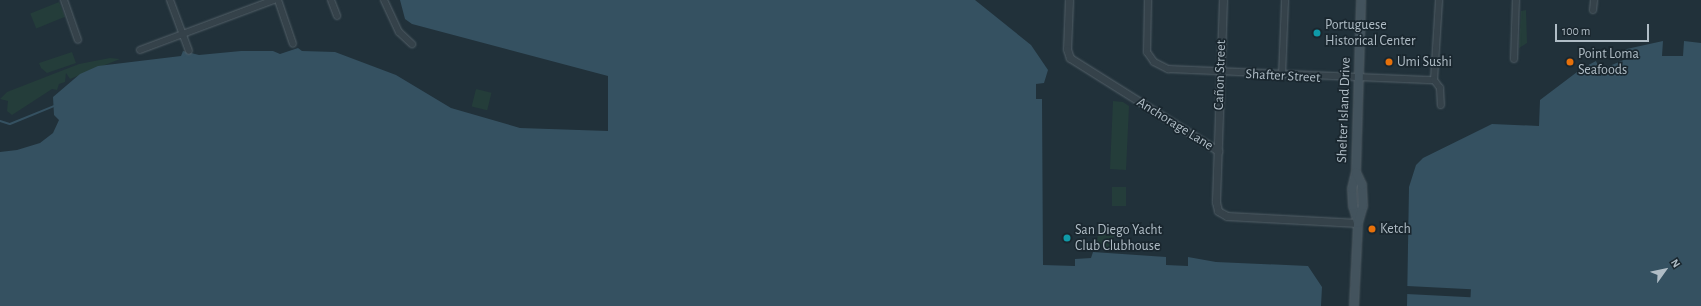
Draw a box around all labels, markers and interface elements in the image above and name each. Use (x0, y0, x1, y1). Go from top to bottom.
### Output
scale bar (1557, 16, 1651, 42)
place label: Portuguese Historical Center (1325, 17, 1415, 50)
text: 100 m (1562, 25, 1590, 37)
marker: Portuguese Historical Center (1312, 28, 1322, 38)
street label: Cañon Street (1210, 40, 1230, 110)
place label: Point Loma Seafoods (1578, 46, 1639, 78)
place label: Umi Sushi (1397, 54, 1452, 70)
street label: Shelter Island Drive (1334, 57, 1354, 163)
marker: Umi Sushi (1384, 57, 1394, 67)
marker: Point Loma Seafoods (1565, 57, 1575, 67)
street label: Shafter Street (1245, 66, 1321, 86)
street label: Anchorage Lane (1134, 94, 1216, 154)
place label: Ketch (1380, 221, 1411, 237)
place label: San Diego Yacht Club Clubhouse (1075, 222, 1162, 254)
marker: Ketch (1367, 224, 1377, 234)
marker: San Diego Yacht Club Clubhouse (1062, 233, 1072, 243)
north arrow (1645, 250, 1685, 290)
text: N (1669, 257, 1682, 269)

